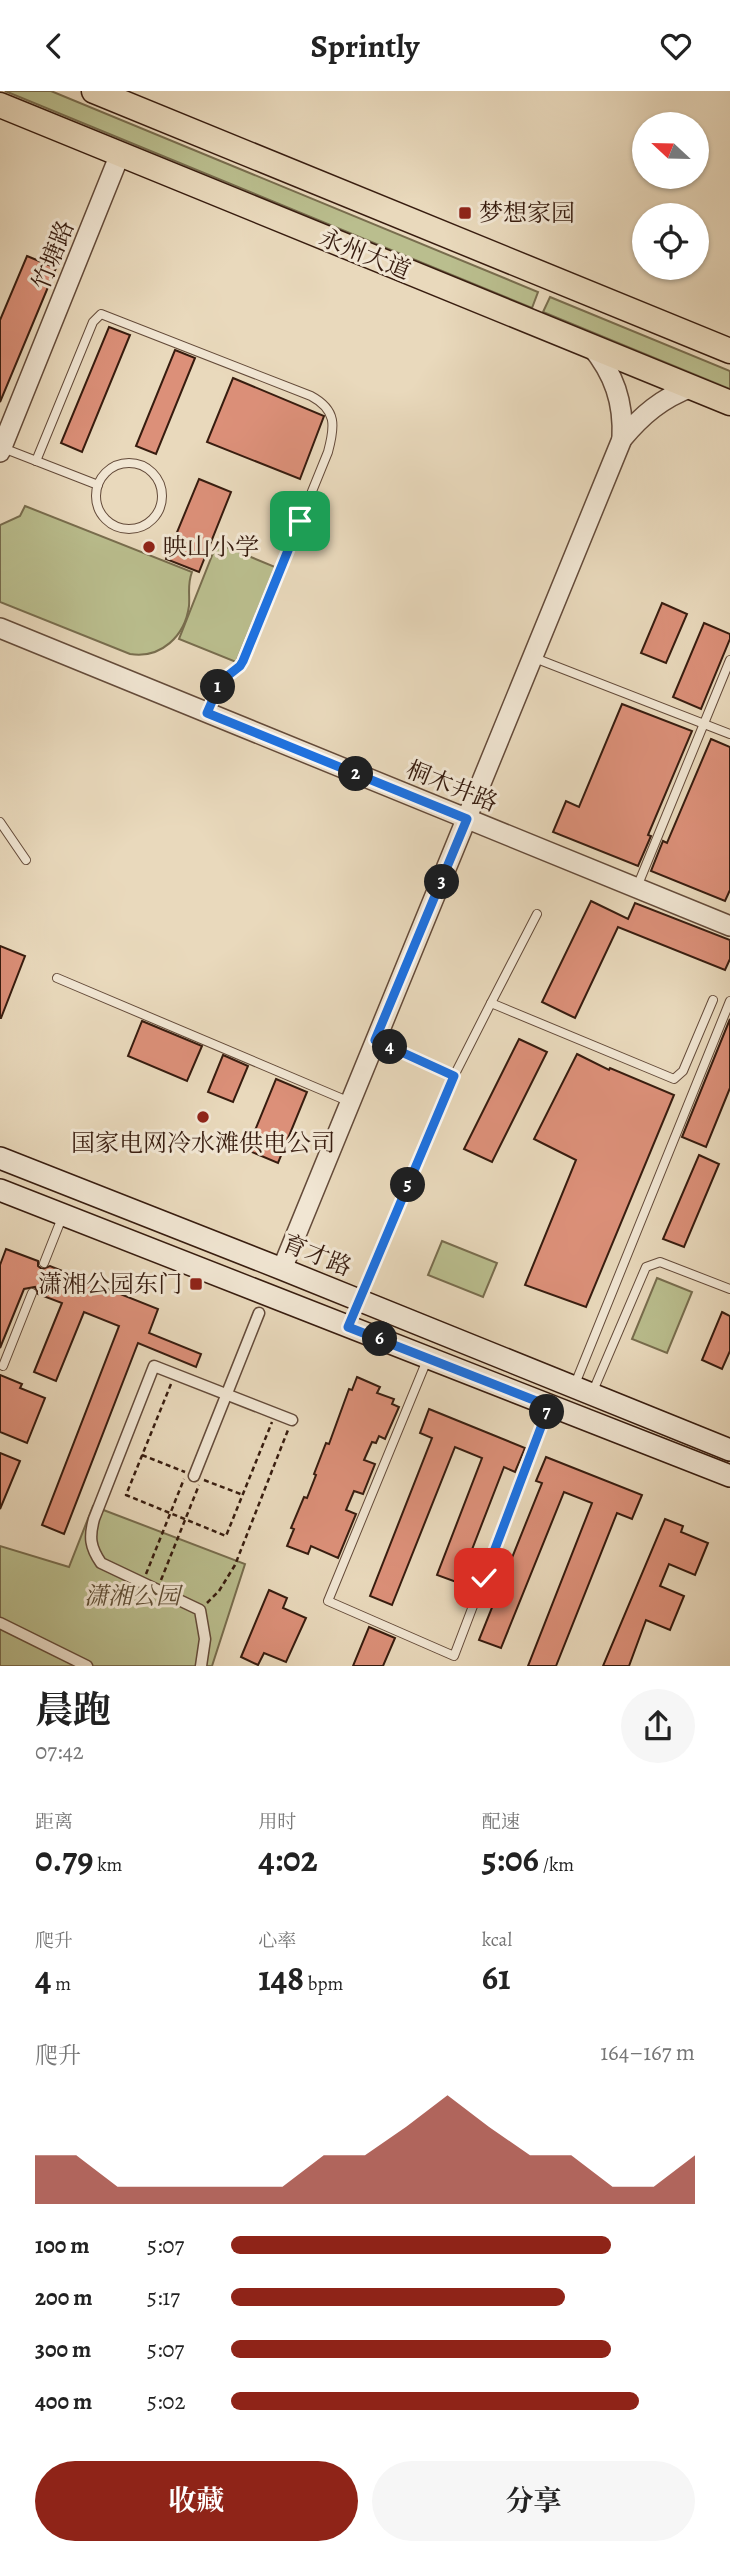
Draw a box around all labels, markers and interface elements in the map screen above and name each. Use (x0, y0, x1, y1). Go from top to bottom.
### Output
text: Sprintly (311, 24, 419, 68)
icon: back (35, 27, 73, 65)
icon: heart (657, 27, 695, 65)
north arrow (632, 112, 709, 189)
map controls (632, 112, 709, 280)
place label: 梦想家园 (479, 197, 575, 229)
button: locate (632, 203, 709, 280)
marker: 梦想家园 (457, 205, 473, 221)
street label: 竹塘路 (25, 216, 81, 294)
street label: 永州大道 (315, 221, 415, 287)
pin (270, 491, 330, 551)
icon: arrive (281, 502, 319, 540)
place label: 映山小学 (163, 531, 259, 563)
marker: 映山小学 (141, 539, 157, 555)
pin: 1 (200, 669, 235, 705)
text: 1 (214, 673, 221, 699)
street label: 桐木井路 (402, 753, 502, 819)
pin: 2 (338, 757, 374, 791)
text: 2 (351, 760, 360, 786)
pin: 3 (424, 865, 460, 899)
text: 3 (437, 868, 446, 894)
pin: 4 (372, 1030, 408, 1065)
text: 4 (385, 1033, 394, 1059)
marker: 国家电网冷水滩供电公司 (195, 1109, 211, 1125)
place label: 国家电网冷水滩供电公司 (71, 1127, 335, 1159)
pin: 5 (390, 1167, 426, 1203)
text: 5 (403, 1171, 412, 1197)
street label: 育才路 (278, 1227, 356, 1283)
place label: 潇湘公园东门 (38, 1268, 182, 1300)
marker: 潇湘公园东门 (188, 1276, 204, 1292)
pin: 6 (362, 1321, 398, 1357)
text: 6 (375, 1325, 384, 1351)
pin: 7 (530, 1395, 564, 1429)
text: 7 (542, 1398, 551, 1424)
pin (454, 1548, 514, 1608)
icon: check (465, 1559, 503, 1597)
park label: 潇湘公园 (84, 1580, 184, 1612)
text: 晨跑 (35, 1684, 111, 1736)
button: share (621, 1689, 695, 1763)
text: 07:42 (35, 1736, 84, 1767)
text: 距离 (35, 1809, 73, 1835)
text: 用时 (258, 1809, 296, 1835)
text: 配速 (482, 1809, 520, 1835)
text: 0.79 (35, 1835, 93, 1883)
text: 4:02 (258, 1835, 318, 1883)
text: 5:06 (482, 1835, 539, 1883)
text: km (93, 1852, 122, 1878)
text: /km (539, 1852, 574, 1878)
text: kcal (482, 1927, 512, 1953)
text: 爬升 (35, 1928, 73, 1954)
text: 心率 (258, 1928, 296, 1954)
text: 61 (482, 1953, 511, 2001)
text: 4 (35, 1954, 51, 2002)
text: 148 (258, 1954, 304, 2002)
text: m (51, 1971, 71, 1997)
text: bpm (304, 1971, 343, 1997)
text: 164–167 m (600, 2037, 695, 2068)
text: 爬升 (35, 2040, 81, 2071)
text: 100 m (35, 2230, 90, 2261)
text: 5:07 (147, 2230, 184, 2261)
text: 200 m (35, 2282, 93, 2313)
text: 5:17 (147, 2282, 180, 2313)
text: 300 m (35, 2334, 91, 2365)
text: 5:07 (147, 2334, 184, 2365)
text: 400 m (35, 2386, 92, 2417)
text: 5:02 (147, 2386, 186, 2417)
button: 收藏 (35, 2461, 358, 2541)
button: 分享 (372, 2461, 695, 2541)

